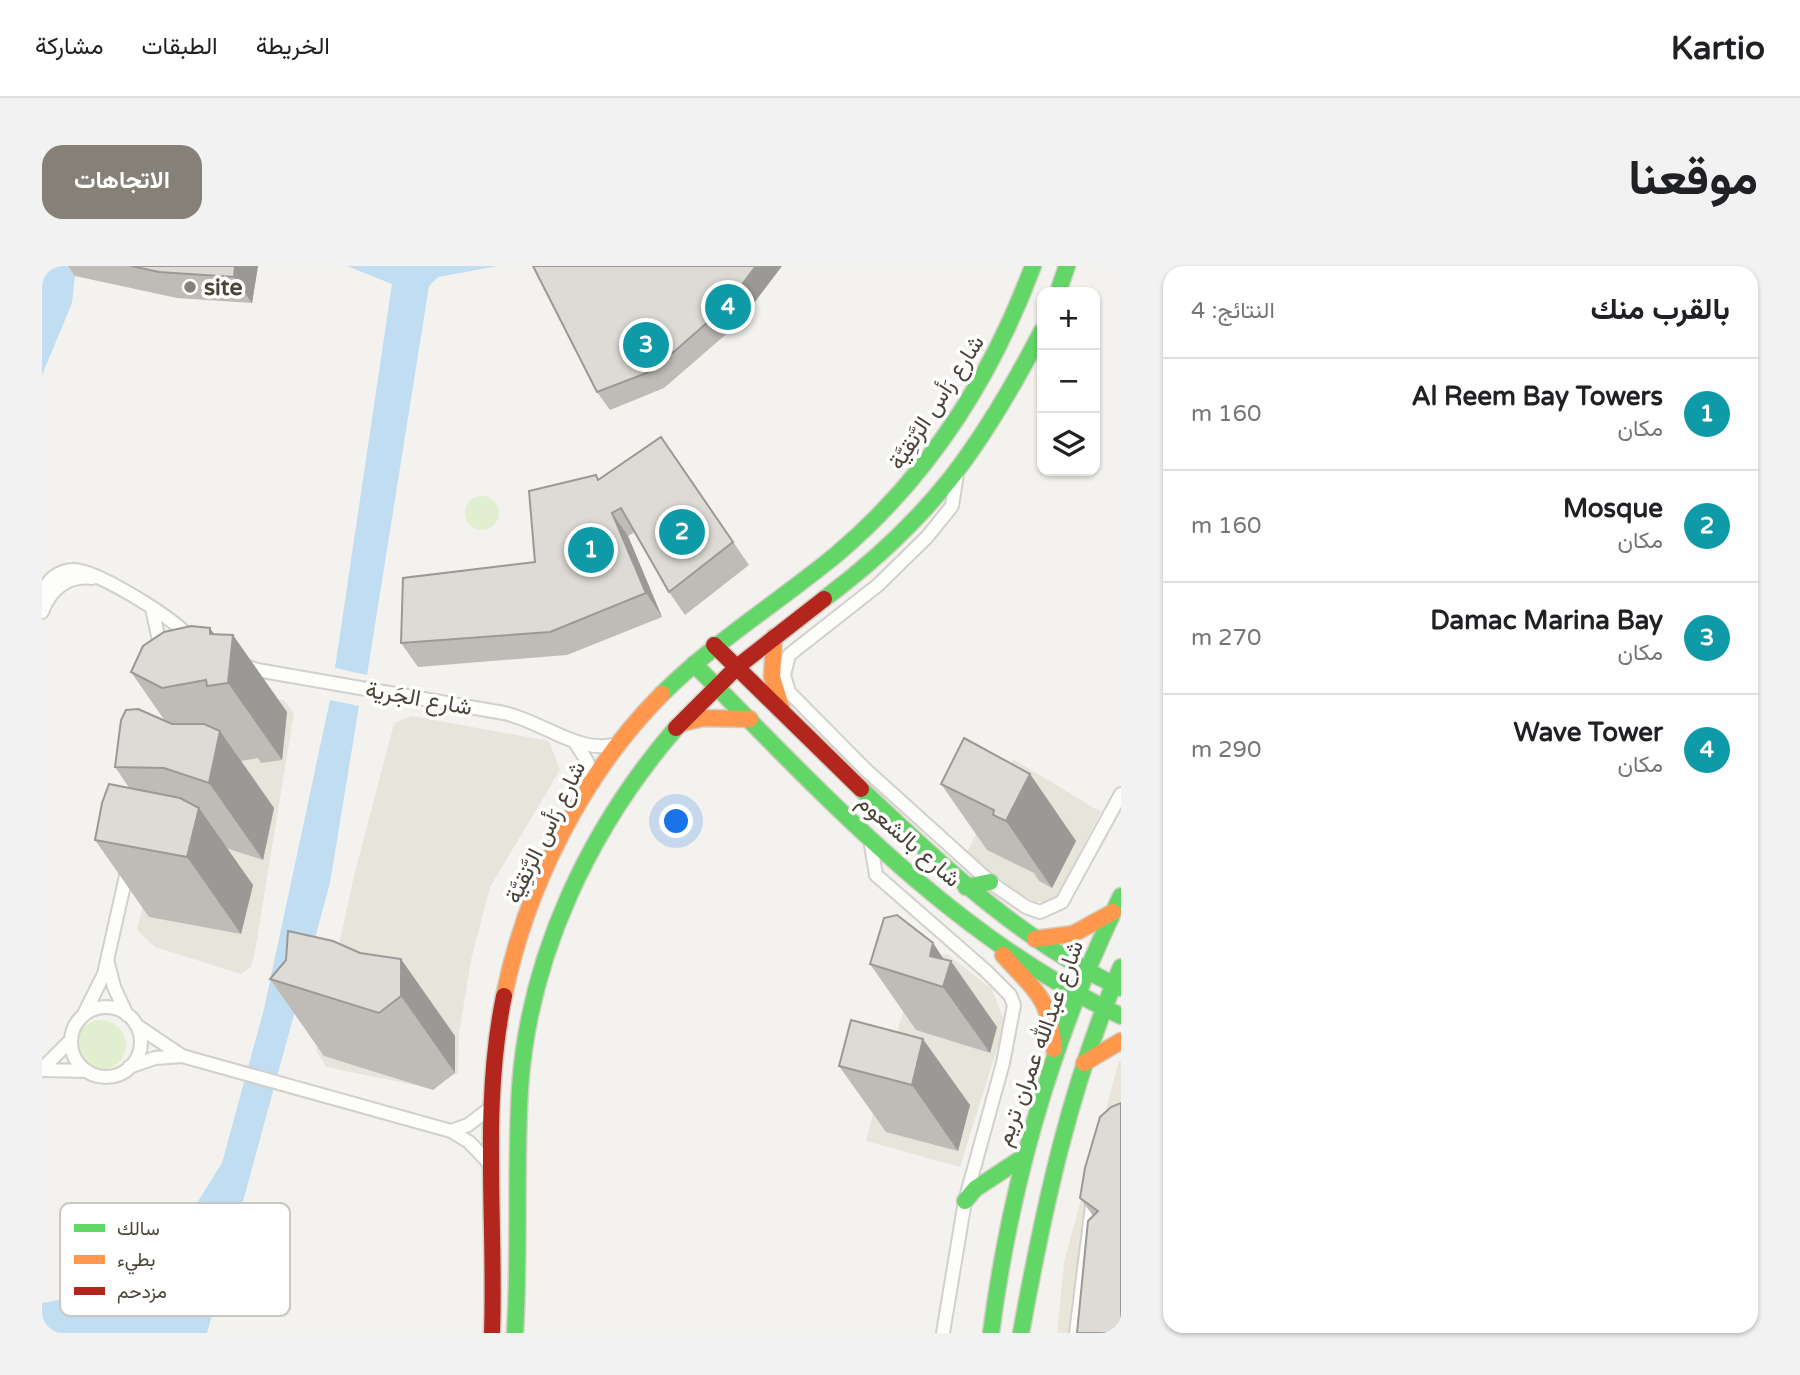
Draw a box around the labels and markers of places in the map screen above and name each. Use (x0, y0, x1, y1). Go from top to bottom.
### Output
place label: site (204, 274, 242, 302)
marker: site (182, 279, 198, 295)
pin: 4 (705, 281, 751, 333)
pin: 3 (623, 319, 669, 371)
pin: 2 (659, 506, 705, 558)
pin: 1 (568, 524, 614, 576)

